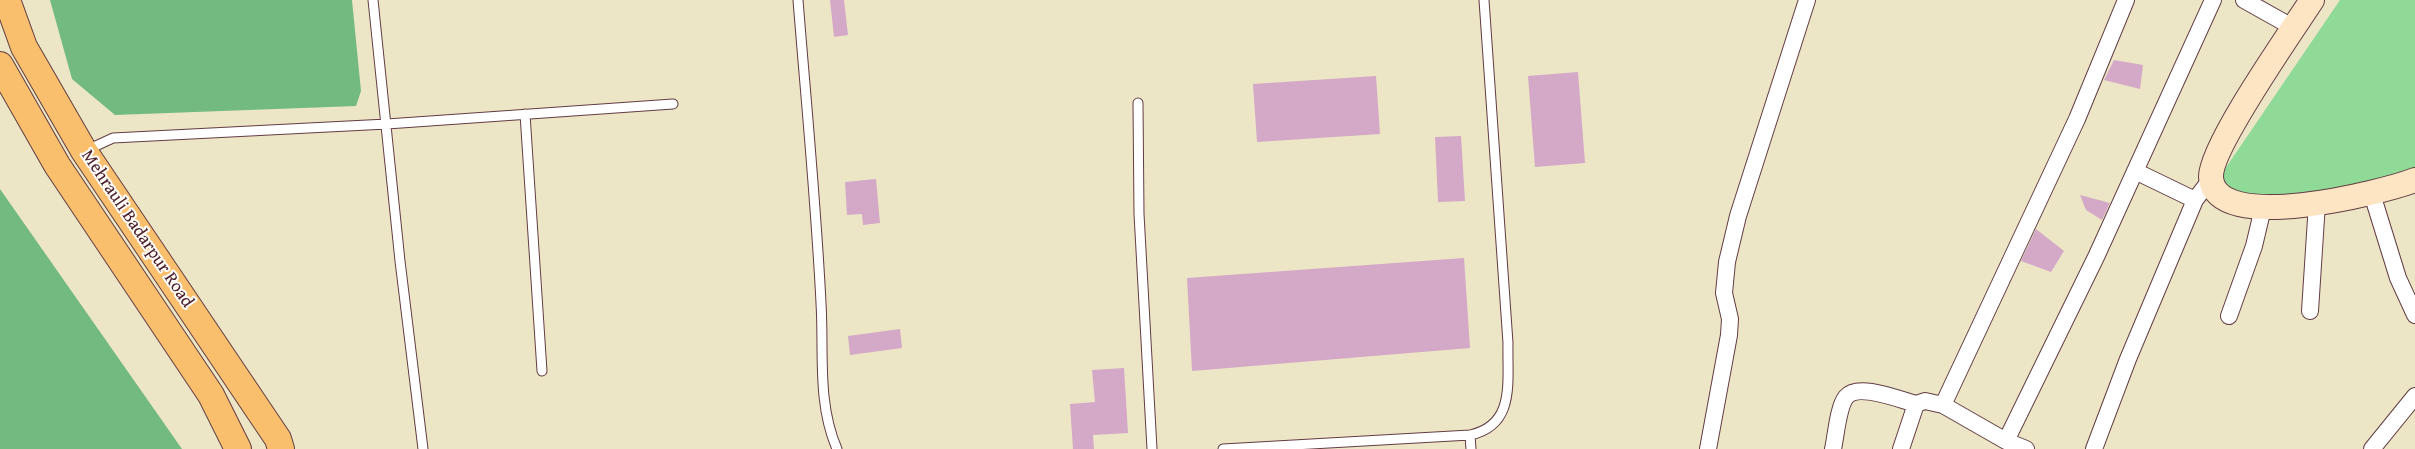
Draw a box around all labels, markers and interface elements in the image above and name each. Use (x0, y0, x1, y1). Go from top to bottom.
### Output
street label: Mehrauli Badarpur Road (76, 146, 198, 312)

